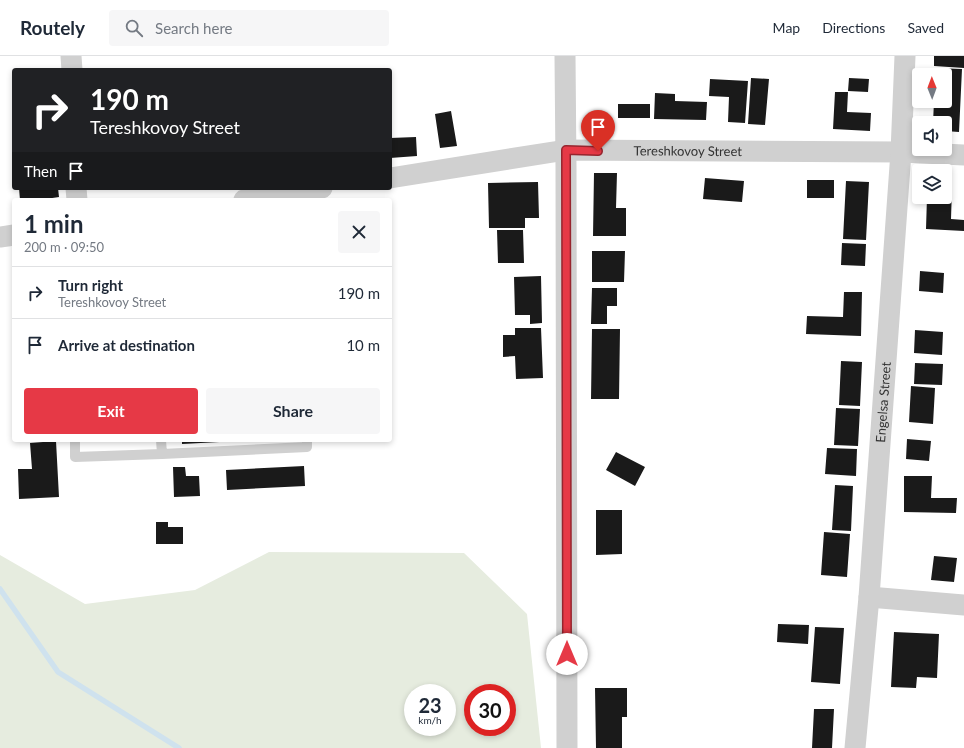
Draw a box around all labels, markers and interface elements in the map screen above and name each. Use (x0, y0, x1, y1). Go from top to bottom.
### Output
search box (109, 10, 389, 46)
text: Routely (20, 16, 85, 39)
icon: search (123, 17, 145, 39)
text: Search here (155, 19, 232, 37)
text: Map (773, 19, 800, 36)
text: Directions (822, 19, 885, 36)
text: Saved (907, 19, 944, 36)
north arrow (912, 68, 952, 108)
map controls (912, 68, 952, 204)
text: 190 m (90, 82, 169, 116)
icon: right (24, 84, 76, 136)
pin (581, 110, 615, 151)
text: Tereshkovoy Street (90, 116, 240, 138)
icon: arrive (587, 116, 609, 138)
button: sound (912, 116, 952, 156)
street label: Tereshkovoy Street (634, 142, 742, 159)
icon: arrive (65, 160, 87, 182)
text: Then (24, 162, 57, 180)
button: layers (912, 164, 952, 204)
text: 1 min (24, 209, 84, 238)
button: close (338, 211, 380, 253)
text: 200 m · 09:50 (24, 239, 104, 255)
text: Turn right (58, 276, 123, 294)
icon: right (24, 282, 46, 304)
text: 190 m (338, 284, 380, 302)
text: Tereshkovoy Street (58, 294, 166, 310)
icon: arrive (24, 334, 46, 356)
text: Arrive at destination (58, 336, 195, 354)
text: 10 m (346, 336, 380, 354)
street label: Engelsa Street (872, 361, 894, 443)
button: Exit (24, 388, 198, 434)
button: Share (206, 388, 380, 434)
position arrow (546, 633, 588, 675)
speed limit sign: 30 (464, 684, 516, 736)
text: 23 (418, 693, 442, 717)
text: km/h (418, 714, 442, 726)

